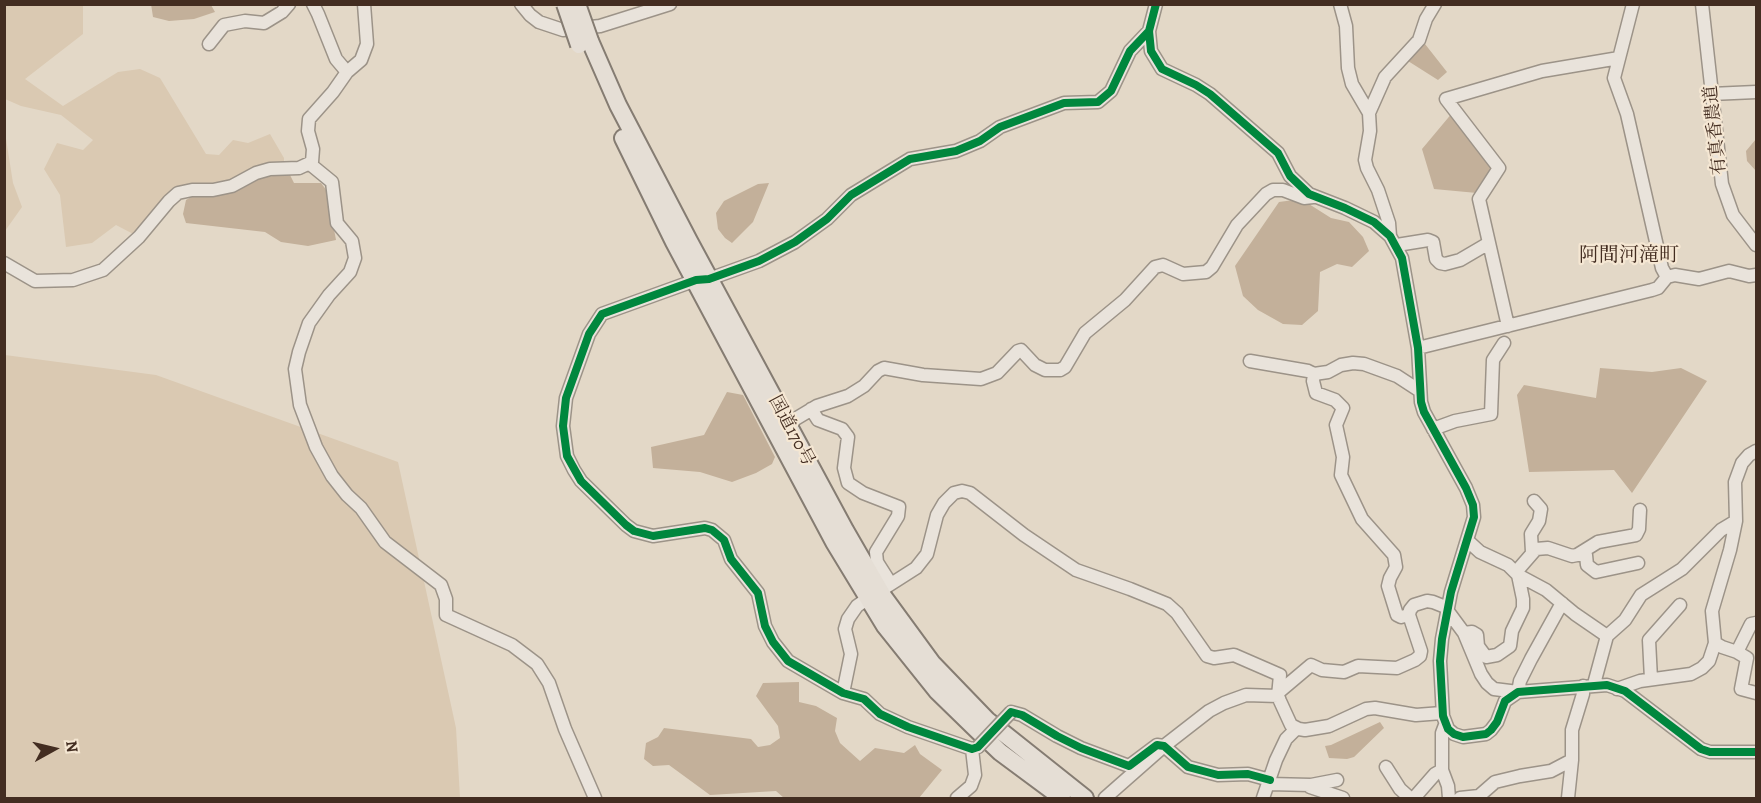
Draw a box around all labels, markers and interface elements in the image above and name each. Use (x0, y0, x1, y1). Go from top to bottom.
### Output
street label: 有真香農道 (1701, 84, 1731, 176)
district label: 阿間河滝町 (1579, 244, 1679, 268)
street label: 国道170号 (763, 392, 819, 470)
north arrow (24, 719, 84, 779)
text: N (60, 739, 84, 754)

